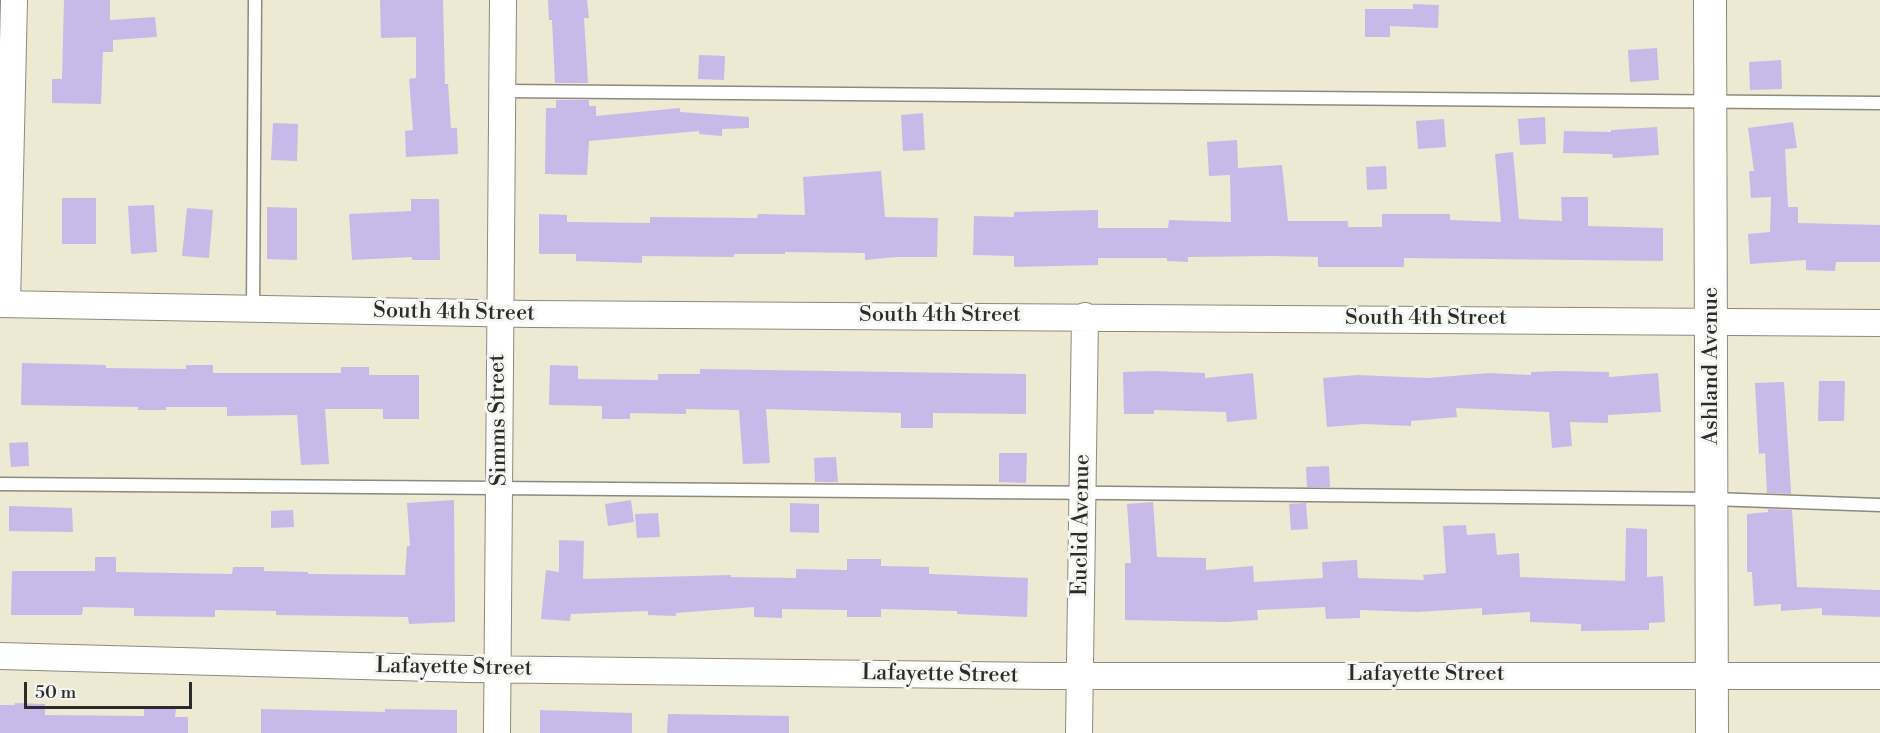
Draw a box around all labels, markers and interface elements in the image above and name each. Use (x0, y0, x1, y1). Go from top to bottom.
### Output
street label: Ashland Avenue (1699, 287, 1725, 445)
street label: South 4th Street (373, 298, 535, 328)
street label: South 4th Street (859, 303, 1021, 329)
street label: South 4th Street (1345, 306, 1507, 332)
street label: Simms Street (485, 354, 513, 486)
street label: Euclid Avenue (1068, 454, 1096, 596)
street label: Lafayette Street (375, 653, 533, 683)
street label: Lafayette Street (861, 660, 1019, 690)
street label: Lafayette Street (1348, 662, 1504, 688)
scale bar (27, 670, 195, 708)
text: 50 m (35, 681, 76, 704)

